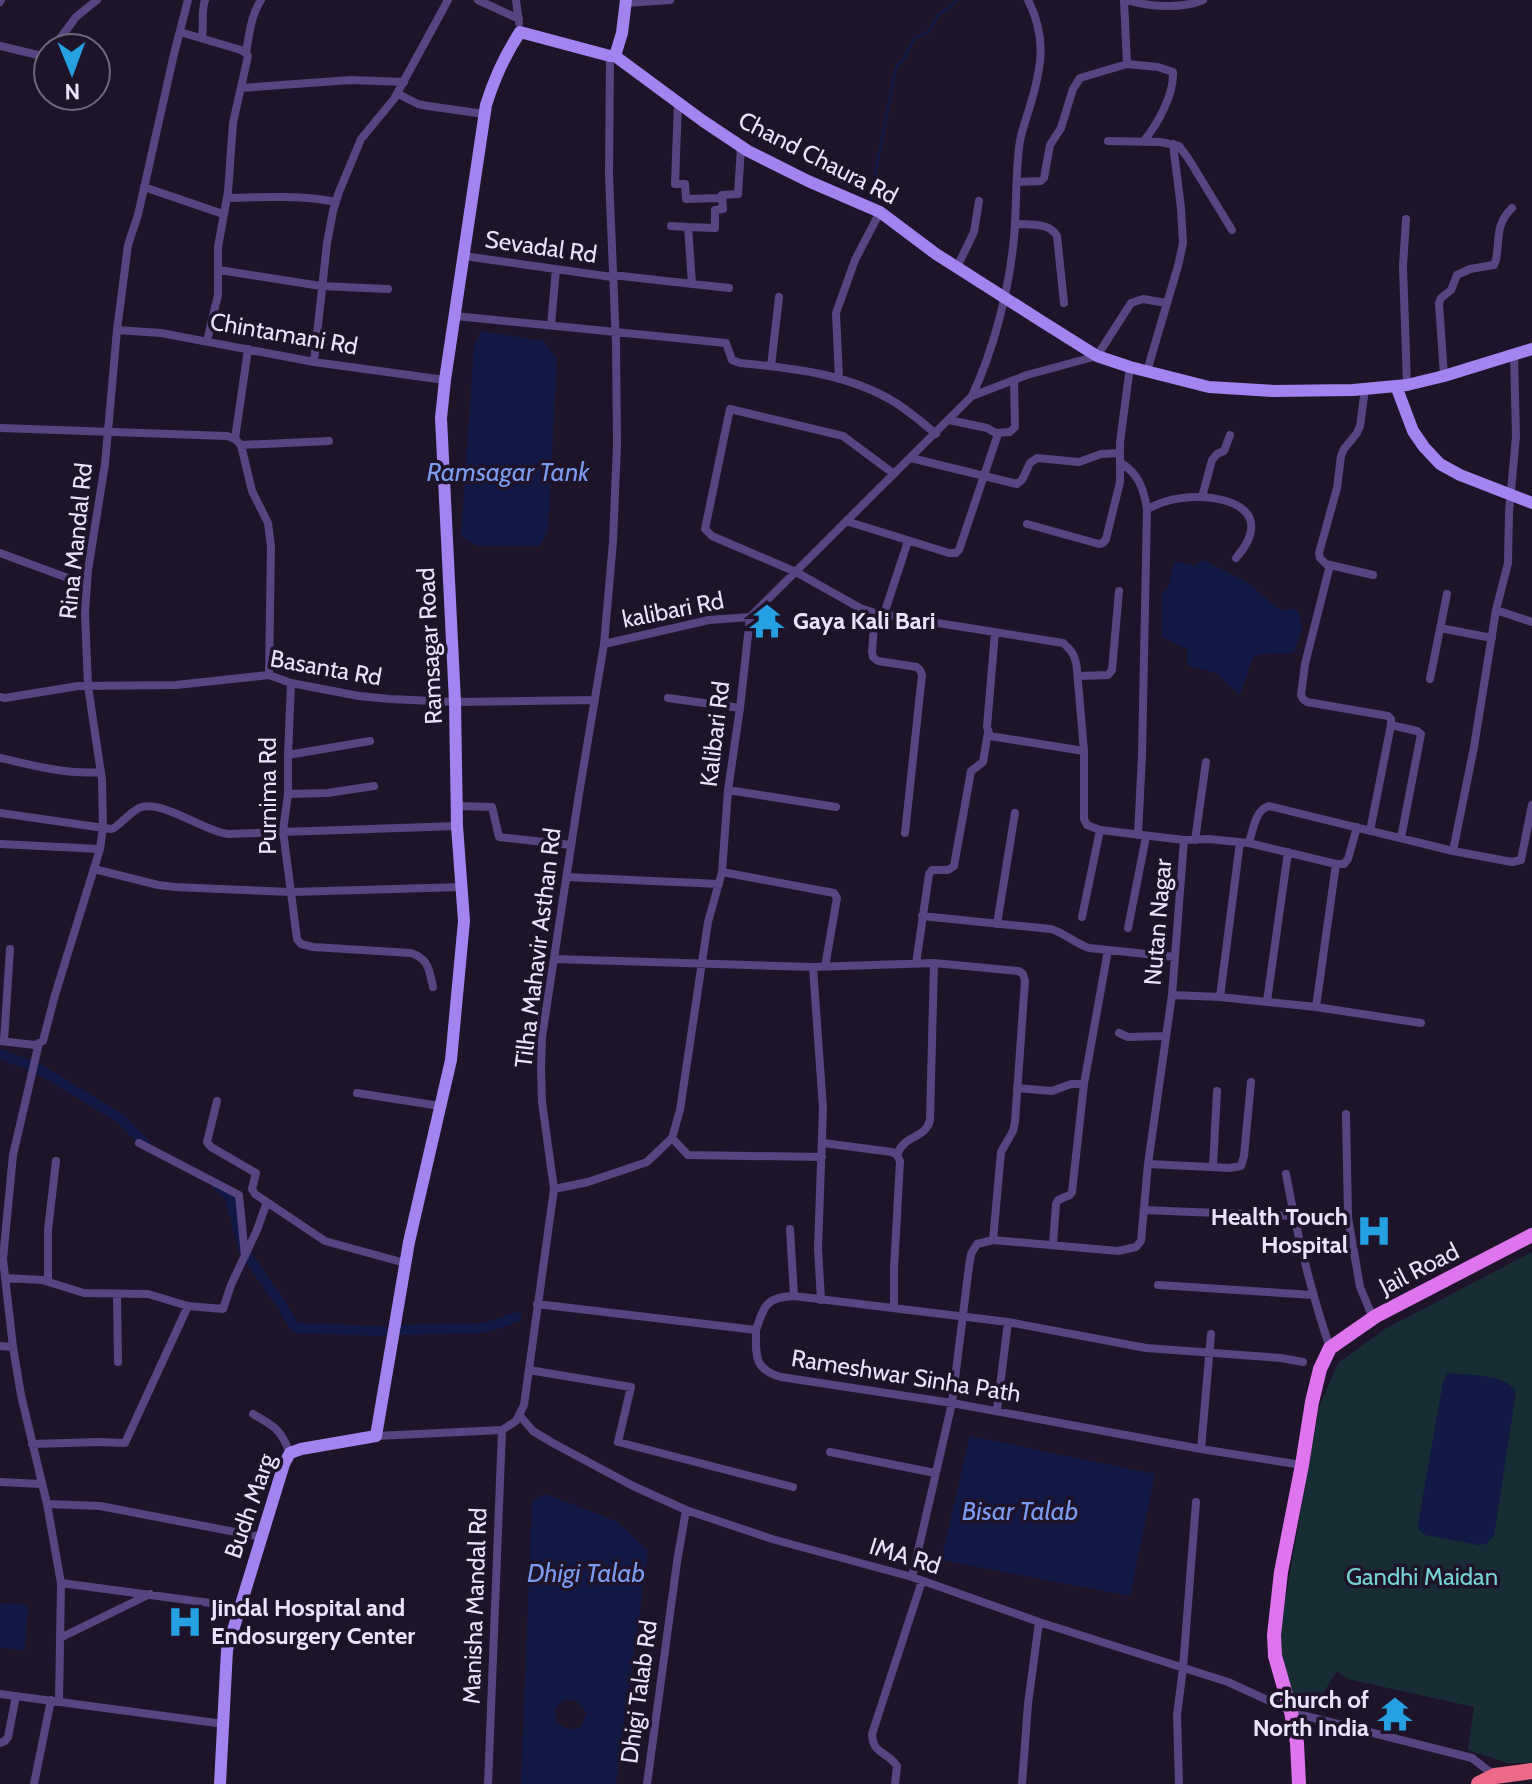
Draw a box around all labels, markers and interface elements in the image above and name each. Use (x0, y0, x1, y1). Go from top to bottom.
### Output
north arrow (32, 32, 112, 112)
text: N (64, 78, 80, 105)
street label: Chand Chaura Rd (734, 105, 903, 210)
street label: Sevadal Rd (483, 224, 599, 269)
street label: Chintamani Rd (208, 306, 360, 361)
water label: Ramsagar Tank (427, 456, 590, 488)
street label: Rina Mandal Rd (53, 461, 98, 621)
street label: Ramsagar Road (411, 567, 448, 725)
street label: kalibari Rd (620, 585, 726, 634)
temple icon: Gaya Kali Bari (748, 602, 786, 640)
place label: Gaya Kali Bari (793, 606, 936, 635)
street label: Basanta Rd (268, 643, 384, 692)
street label: Kalibari Rd (694, 680, 735, 788)
street label: Purnima Rd (253, 737, 282, 855)
street label: Tilha Mahavir Asthan Rd (508, 826, 567, 1070)
street label: Nutan Nagar (1138, 857, 1178, 986)
place label: Health Touch Hospital (1211, 1202, 1348, 1259)
hospital icon: Health Touch Hospital (1355, 1212, 1393, 1250)
street label: Jail Road (1373, 1236, 1463, 1301)
street label: Rameshwar Sinha Path (789, 1343, 1023, 1408)
street label: Budh Marg (218, 1449, 281, 1562)
water label: Bisar Talab (962, 1495, 1078, 1527)
street label: Manisha Mandal Rd (457, 1507, 492, 1705)
street label: IMA Rd (866, 1531, 944, 1580)
water label: Dhigi Talab (527, 1557, 645, 1589)
park label: Gandhi Maidan (1346, 1562, 1498, 1591)
place label: Jindal Hospital and Endosurgery Center (210, 1593, 415, 1650)
hospital icon: Jindal Hospital and Endosurgery Center (166, 1603, 204, 1641)
street label: Dhigi Talab Rd (614, 1618, 663, 1765)
place label: Church of North India (1253, 1685, 1369, 1742)
temple icon: Church of North India (1376, 1695, 1414, 1733)

